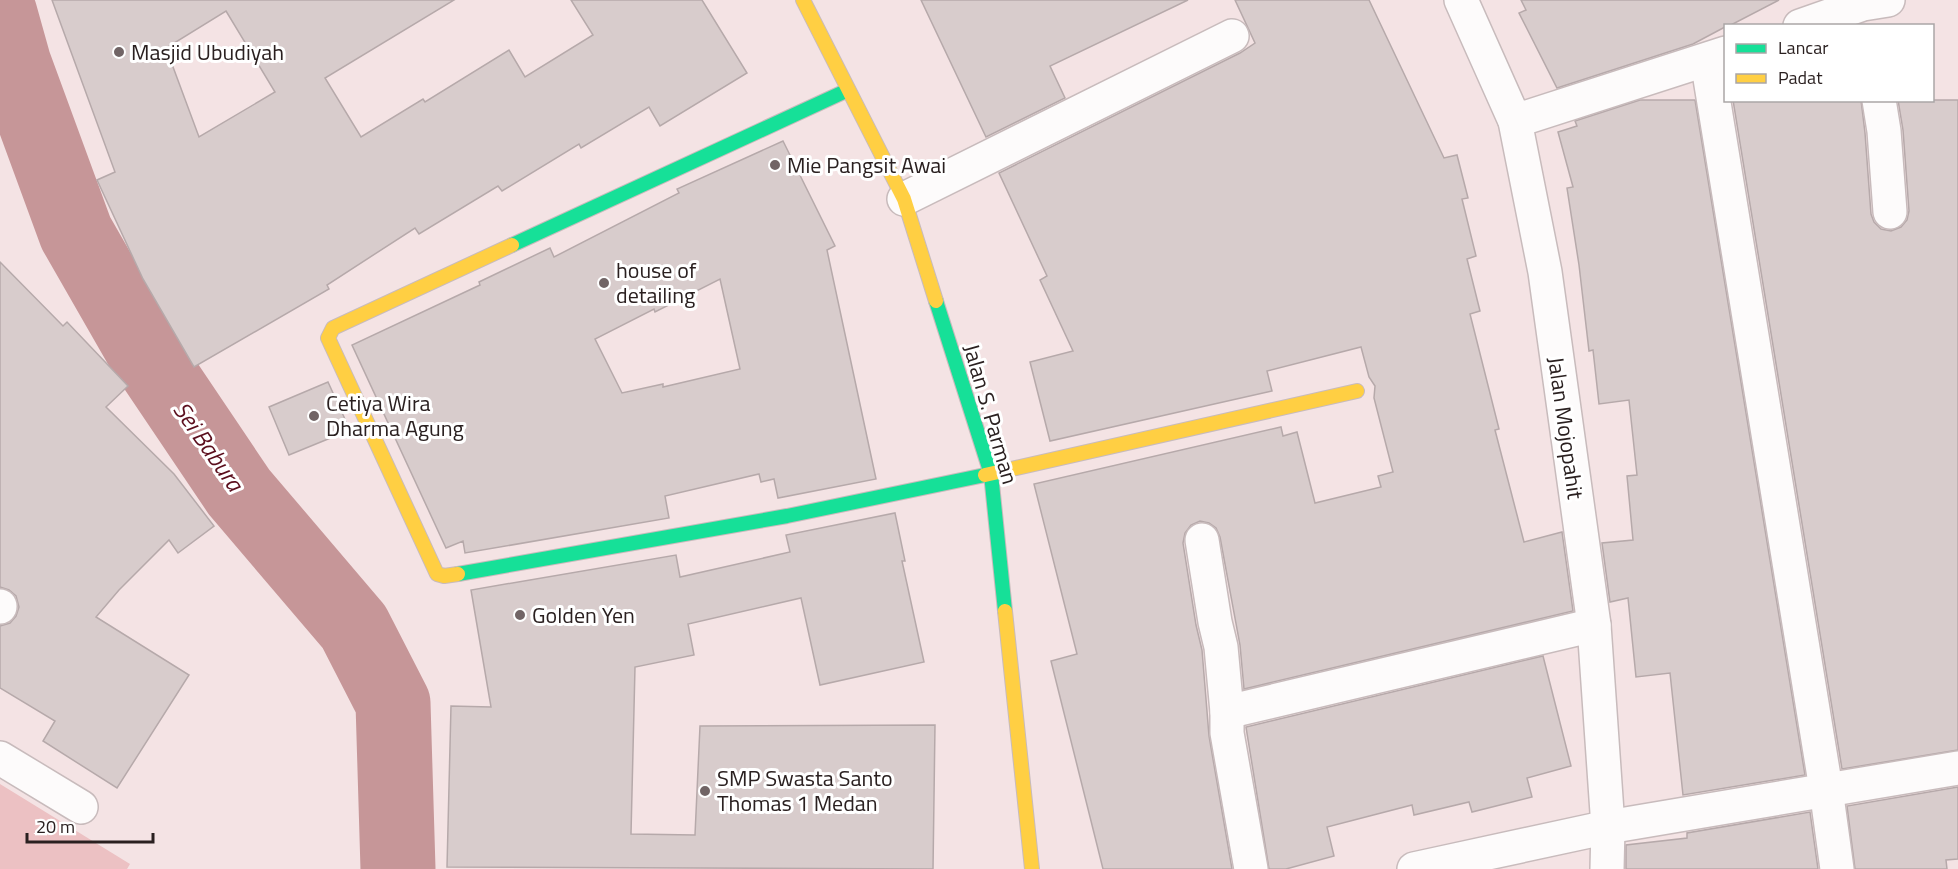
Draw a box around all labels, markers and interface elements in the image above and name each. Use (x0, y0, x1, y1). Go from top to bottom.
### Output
legend (1724, 24, 1934, 102)
text: Lancar (1778, 34, 1828, 61)
place label: Masjid Ubudiyah (131, 35, 284, 69)
marker: Masjid Ubudiyah (112, 45, 126, 59)
text: Padat (1778, 64, 1823, 91)
place label: Mie Pangsit Awai (787, 148, 946, 182)
marker: Mie Pangsit Awai (768, 158, 782, 172)
place label: house of detailing (616, 253, 697, 312)
marker: house of detailing (597, 276, 611, 290)
street label: Jalan S. Parman (955, 340, 1027, 488)
street label: Jalan Mojopahit (1539, 355, 1593, 502)
place label: Cetiya Wira Dharma Agung (326, 386, 464, 445)
water label: Sei Babura (165, 394, 254, 500)
marker: Cetiya Wira Dharma Agung (307, 409, 321, 423)
place label: Golden Yen (532, 598, 635, 632)
marker: Golden Yen (513, 608, 527, 622)
place label: SMP Swasta Santo Thomas 1 Medan (717, 761, 893, 820)
marker: SMP Swasta Santo Thomas 1 Medan (698, 784, 712, 798)
scale bar (27, 806, 153, 844)
text: 20 m (36, 813, 75, 840)

